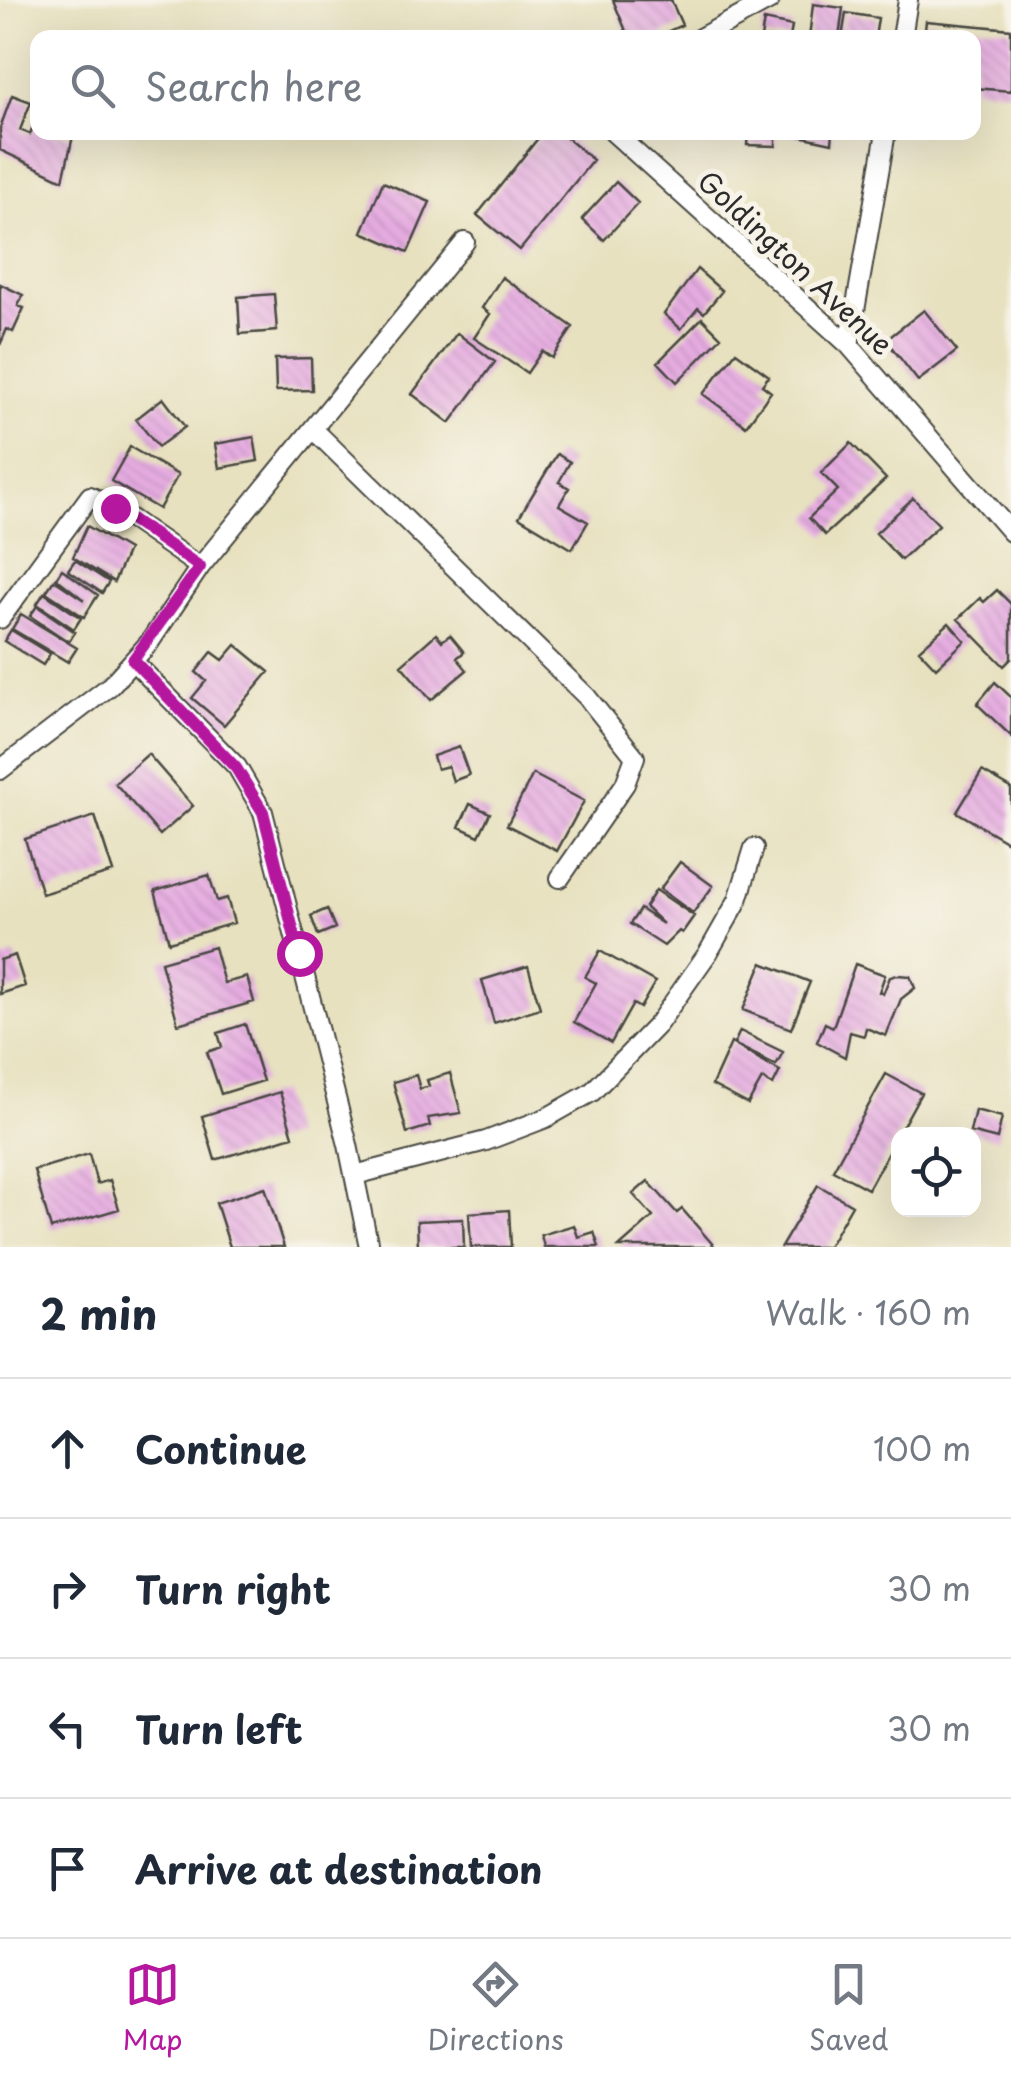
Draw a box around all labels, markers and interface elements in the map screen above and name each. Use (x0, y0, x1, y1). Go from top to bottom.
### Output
search box (30, 30, 981, 140)
text: Search here (145, 57, 362, 114)
icon: search (65, 58, 120, 113)
street label: Goldington Avenue (689, 160, 904, 364)
route end (93, 486, 139, 532)
route start (277, 931, 323, 977)
map controls (891, 1127, 981, 1217)
button: locate (891, 1127, 981, 1217)
text: 2 min (40, 1281, 157, 1344)
text: Walk · 160 m (765, 1288, 971, 1336)
text: Continue (135, 1420, 306, 1477)
icon: ahead (40, 1421, 95, 1476)
text: 100 m (873, 1424, 971, 1472)
text: Turn right (135, 1560, 331, 1617)
icon: right (40, 1561, 95, 1616)
text: 30 m (887, 1564, 971, 1612)
text: Turn left (135, 1700, 303, 1757)
icon: left (40, 1701, 95, 1756)
text: 30 m (887, 1704, 971, 1752)
text: Arrive at destination (135, 1840, 543, 1897)
icon: arrive (40, 1841, 95, 1896)
tab: Map (123, 1957, 182, 2060)
tab: Directions (428, 1957, 564, 2060)
tab: Saved (809, 1957, 888, 2060)

